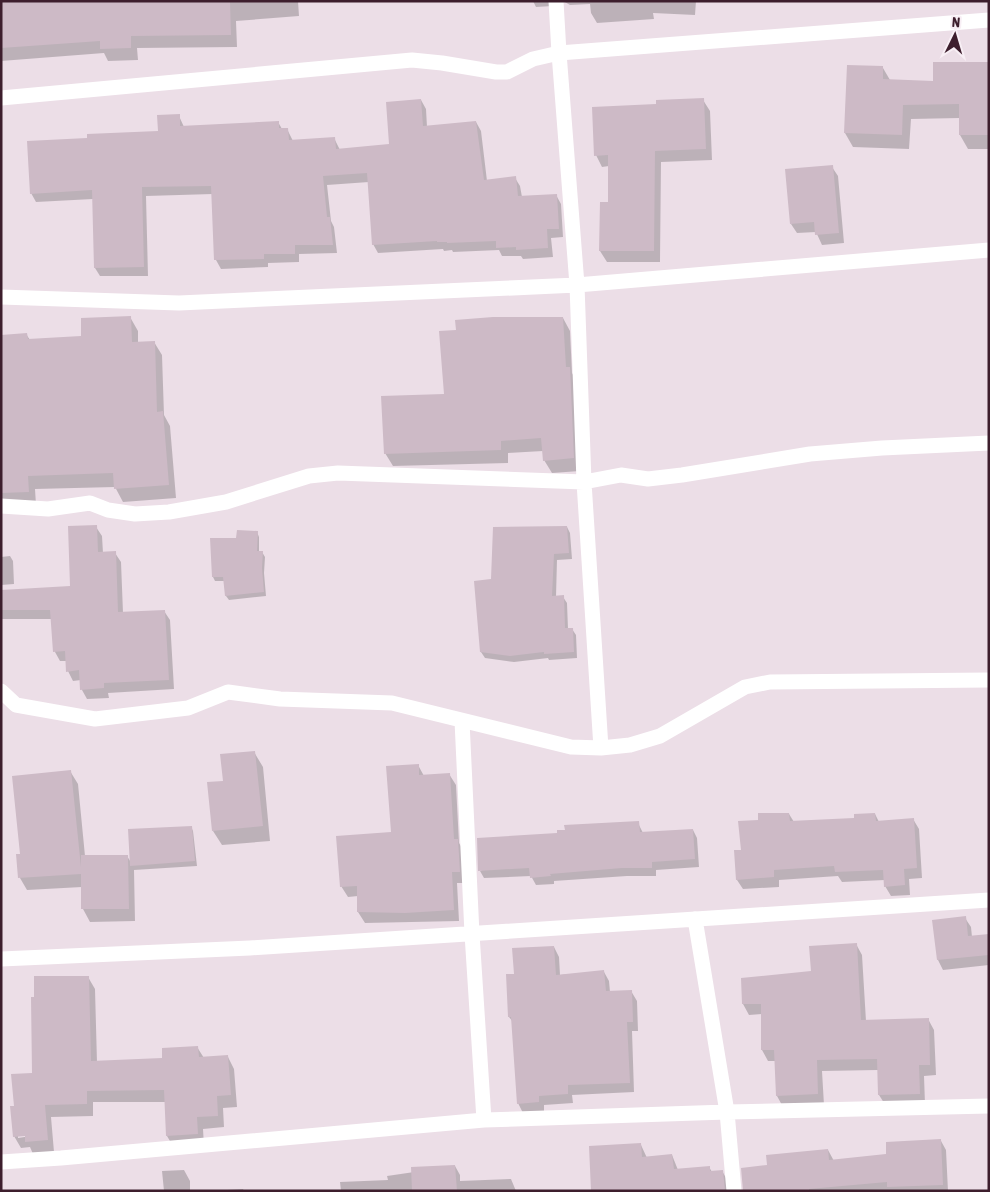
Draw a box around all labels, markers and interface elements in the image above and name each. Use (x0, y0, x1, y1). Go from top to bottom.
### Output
north arrow (930, 10, 980, 60)
text: N (951, 14, 961, 30)

